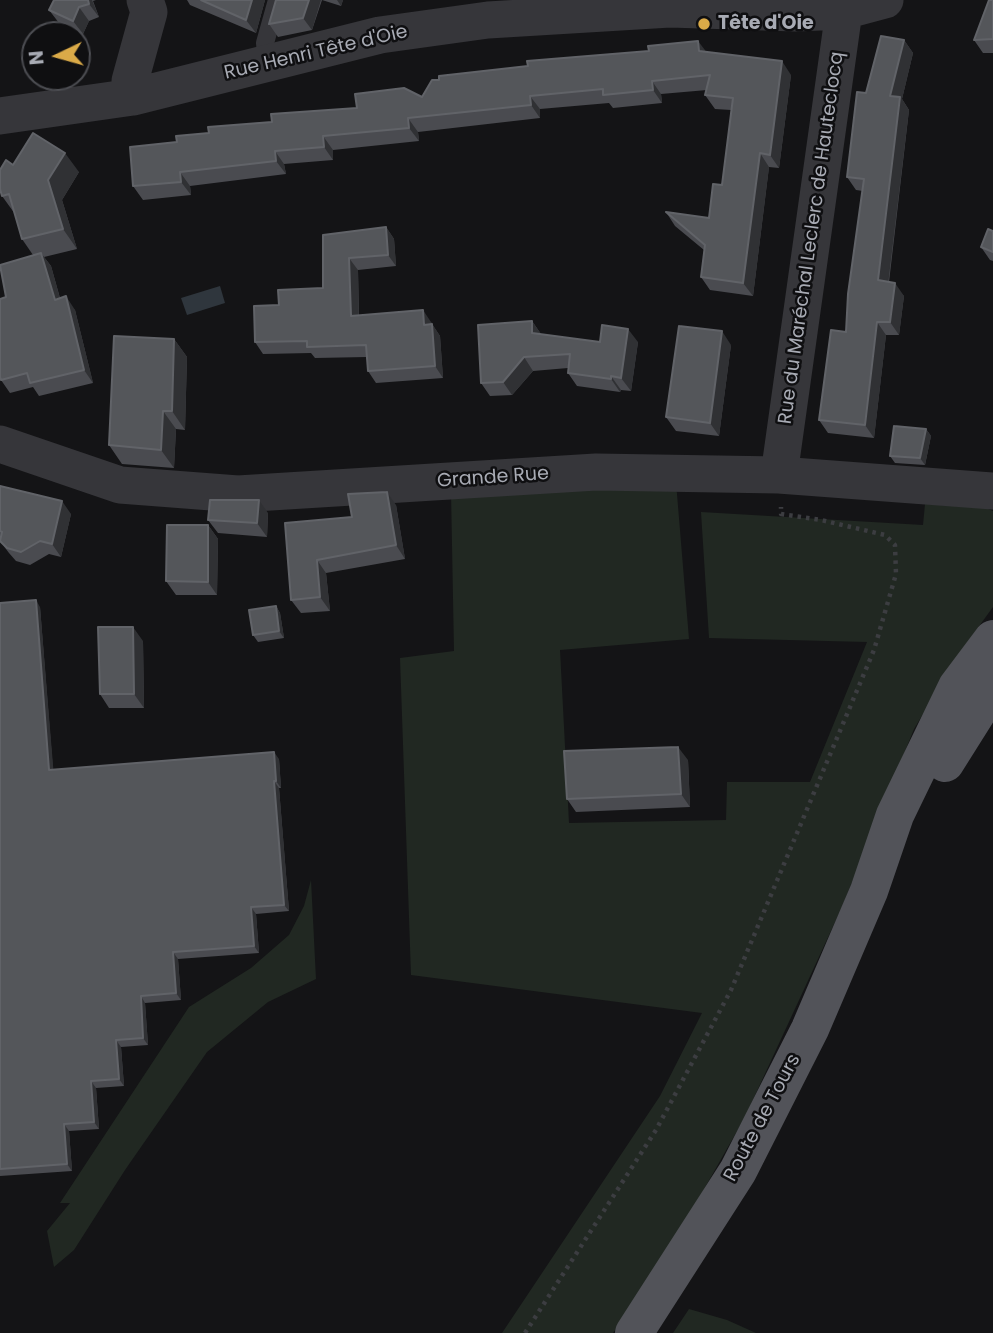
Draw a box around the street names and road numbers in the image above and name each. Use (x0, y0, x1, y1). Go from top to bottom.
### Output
street label: Rue Henri Tête d'Oie (222, 21, 410, 85)
street label: Rue du Maréchal Leclerc de Hauteclocq (775, 50, 849, 426)
street label: Grande Rue (436, 463, 550, 493)
street label: Route de Tours (720, 1050, 806, 1186)

